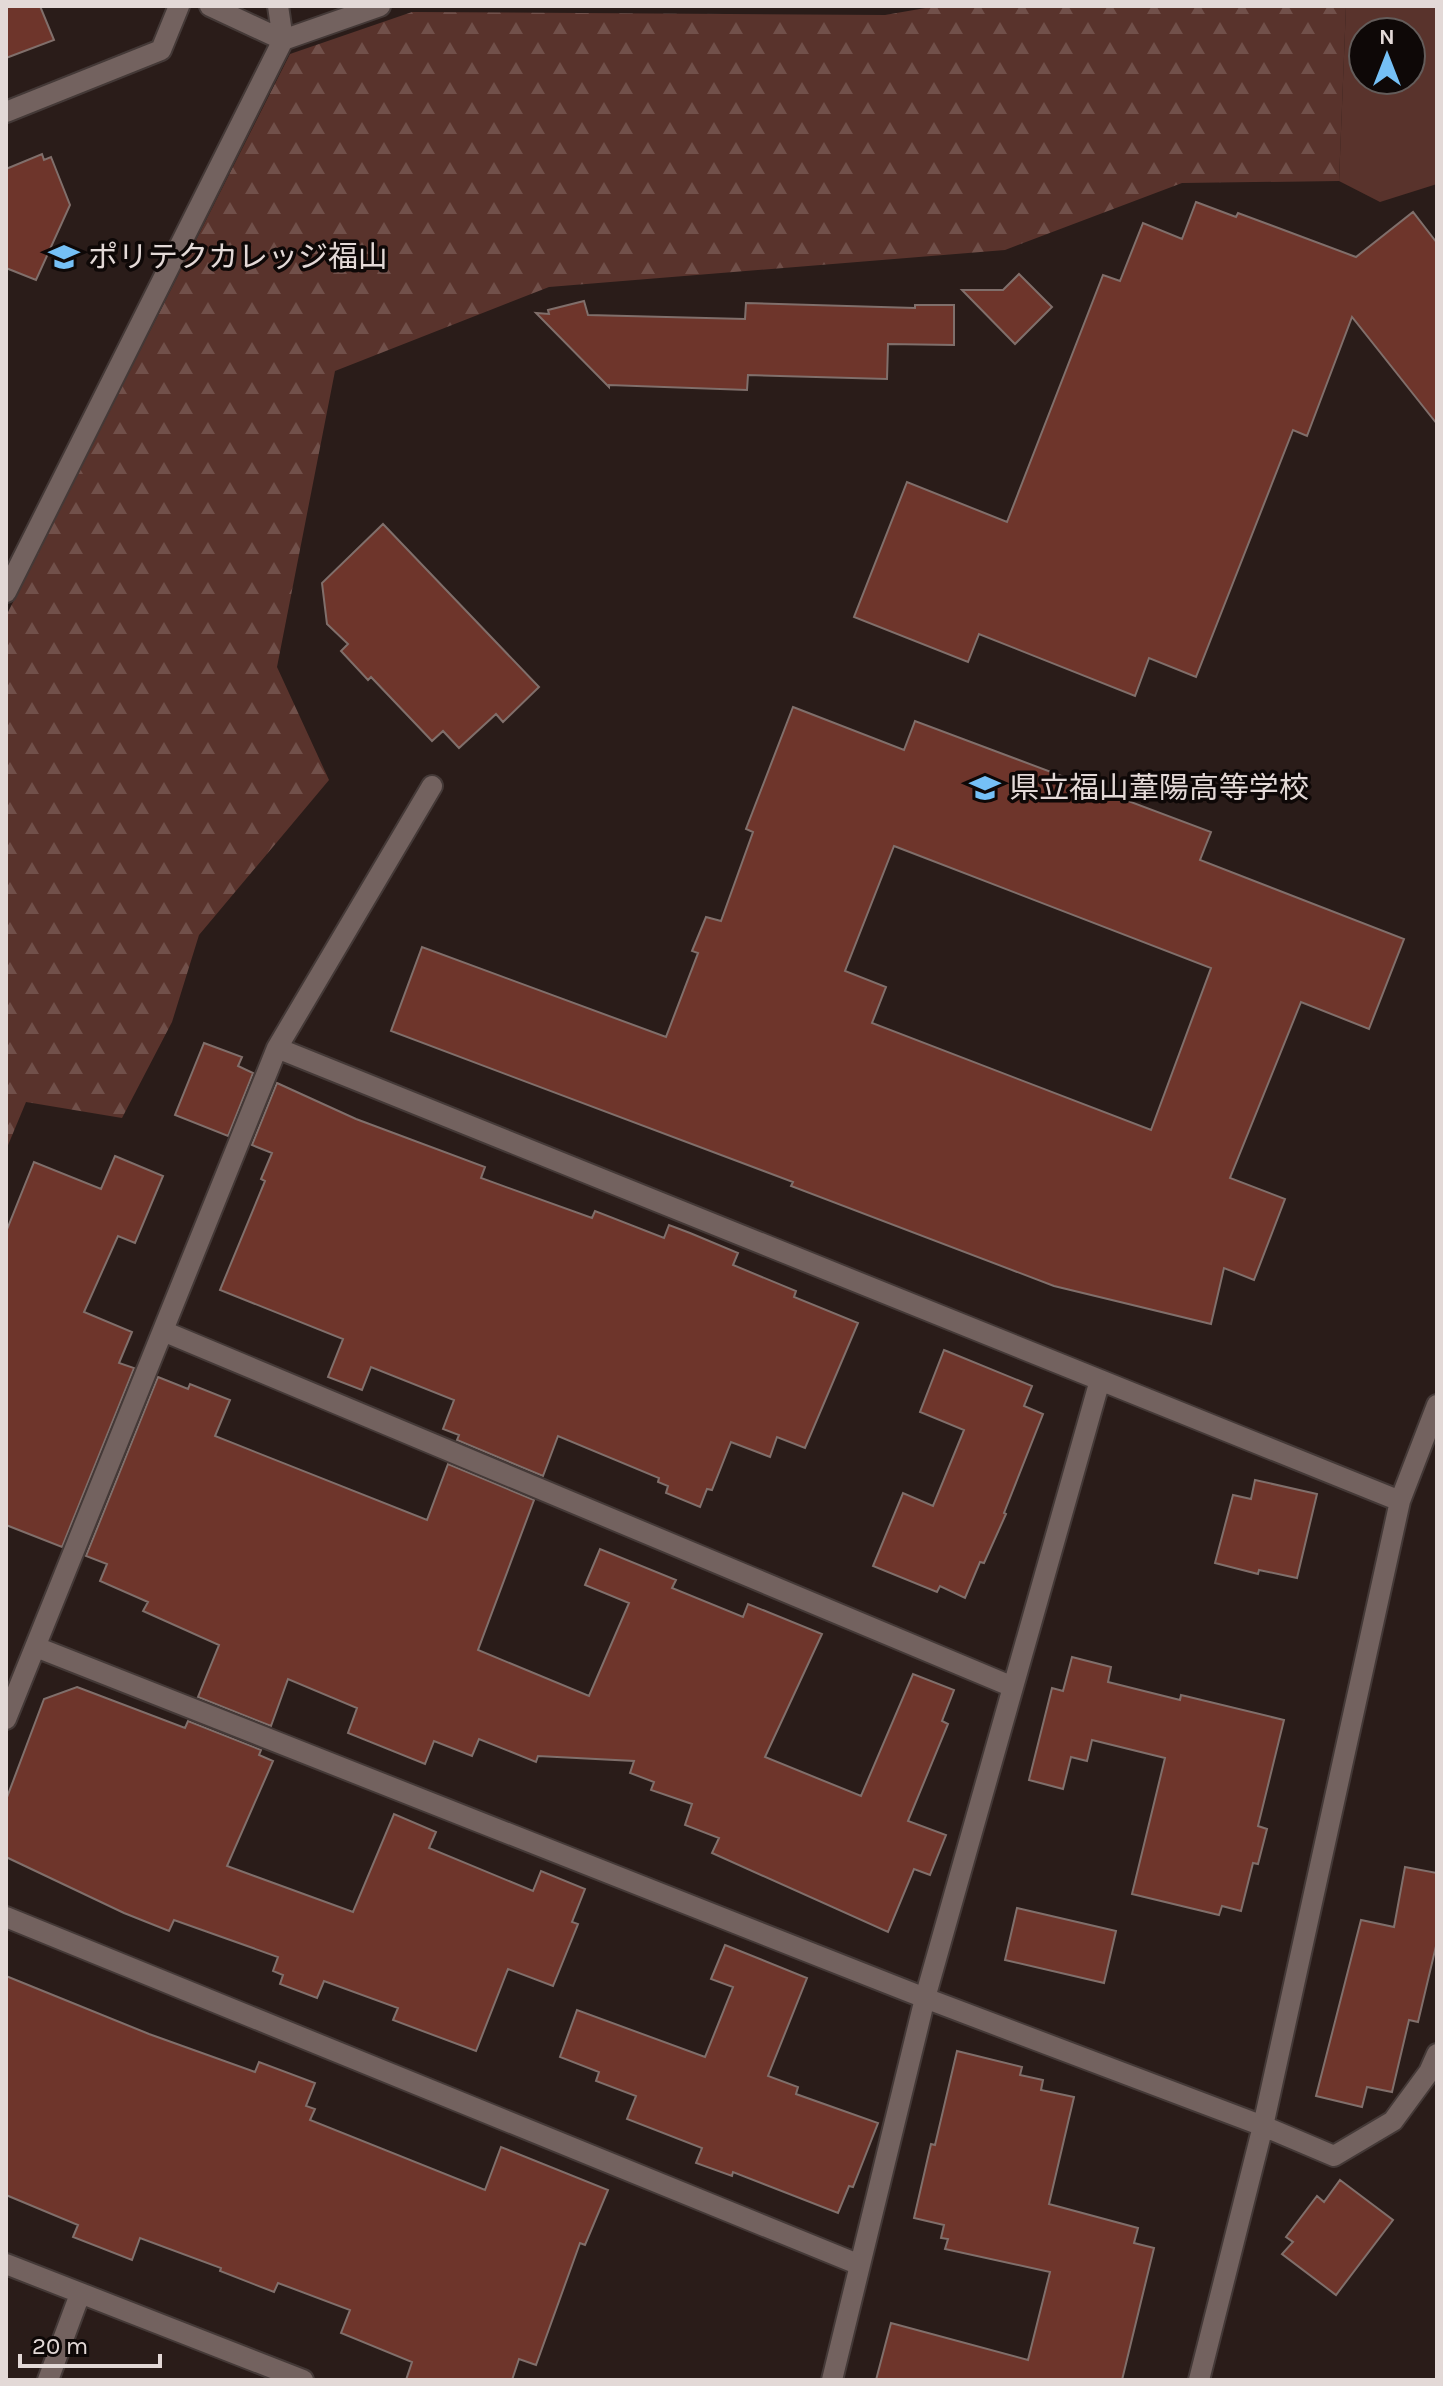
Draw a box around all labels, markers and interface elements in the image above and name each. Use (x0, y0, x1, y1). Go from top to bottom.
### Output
north arrow (1347, 16, 1427, 96)
text: N (1379, 24, 1395, 50)
place label: ポリテクカレッジ福山 (88, 239, 388, 275)
school or university icon: ポリテクカレッジ福山 (47, 240, 81, 274)
place label: 県立福山葦陽高等学校 (1009, 770, 1309, 806)
school or university icon: 県立福山葦陽高等学校 (968, 771, 1002, 805)
scale bar (20, 2318, 160, 2368)
text: 20 m (32, 2332, 88, 2360)

